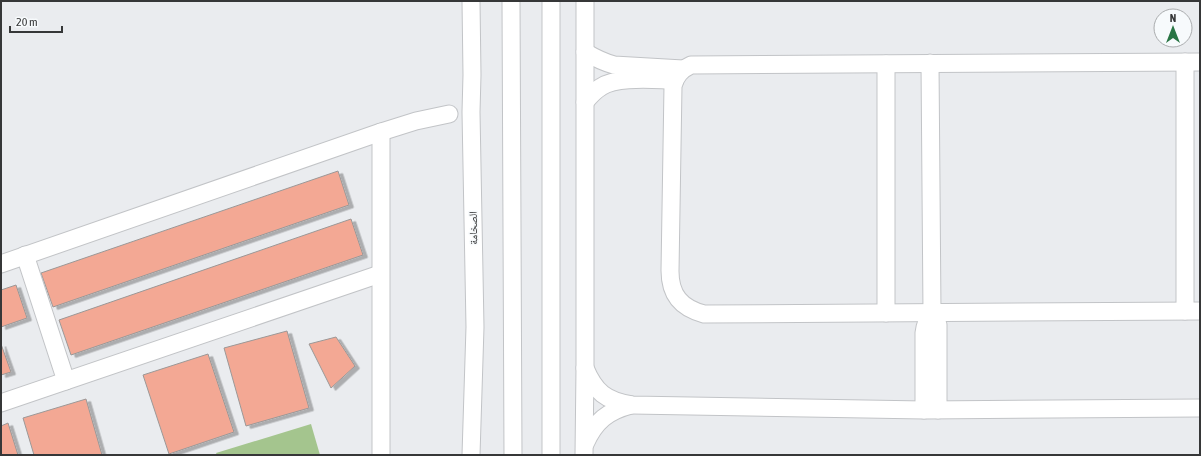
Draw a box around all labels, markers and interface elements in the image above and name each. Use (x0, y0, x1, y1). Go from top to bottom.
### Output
scale bar (10, 8, 62, 34)
north arrow (1153, 8, 1193, 48)
text: N (1170, 12, 1176, 24)
text: 20 m (16, 15, 38, 29)
street label: الصخامة (467, 211, 479, 245)

